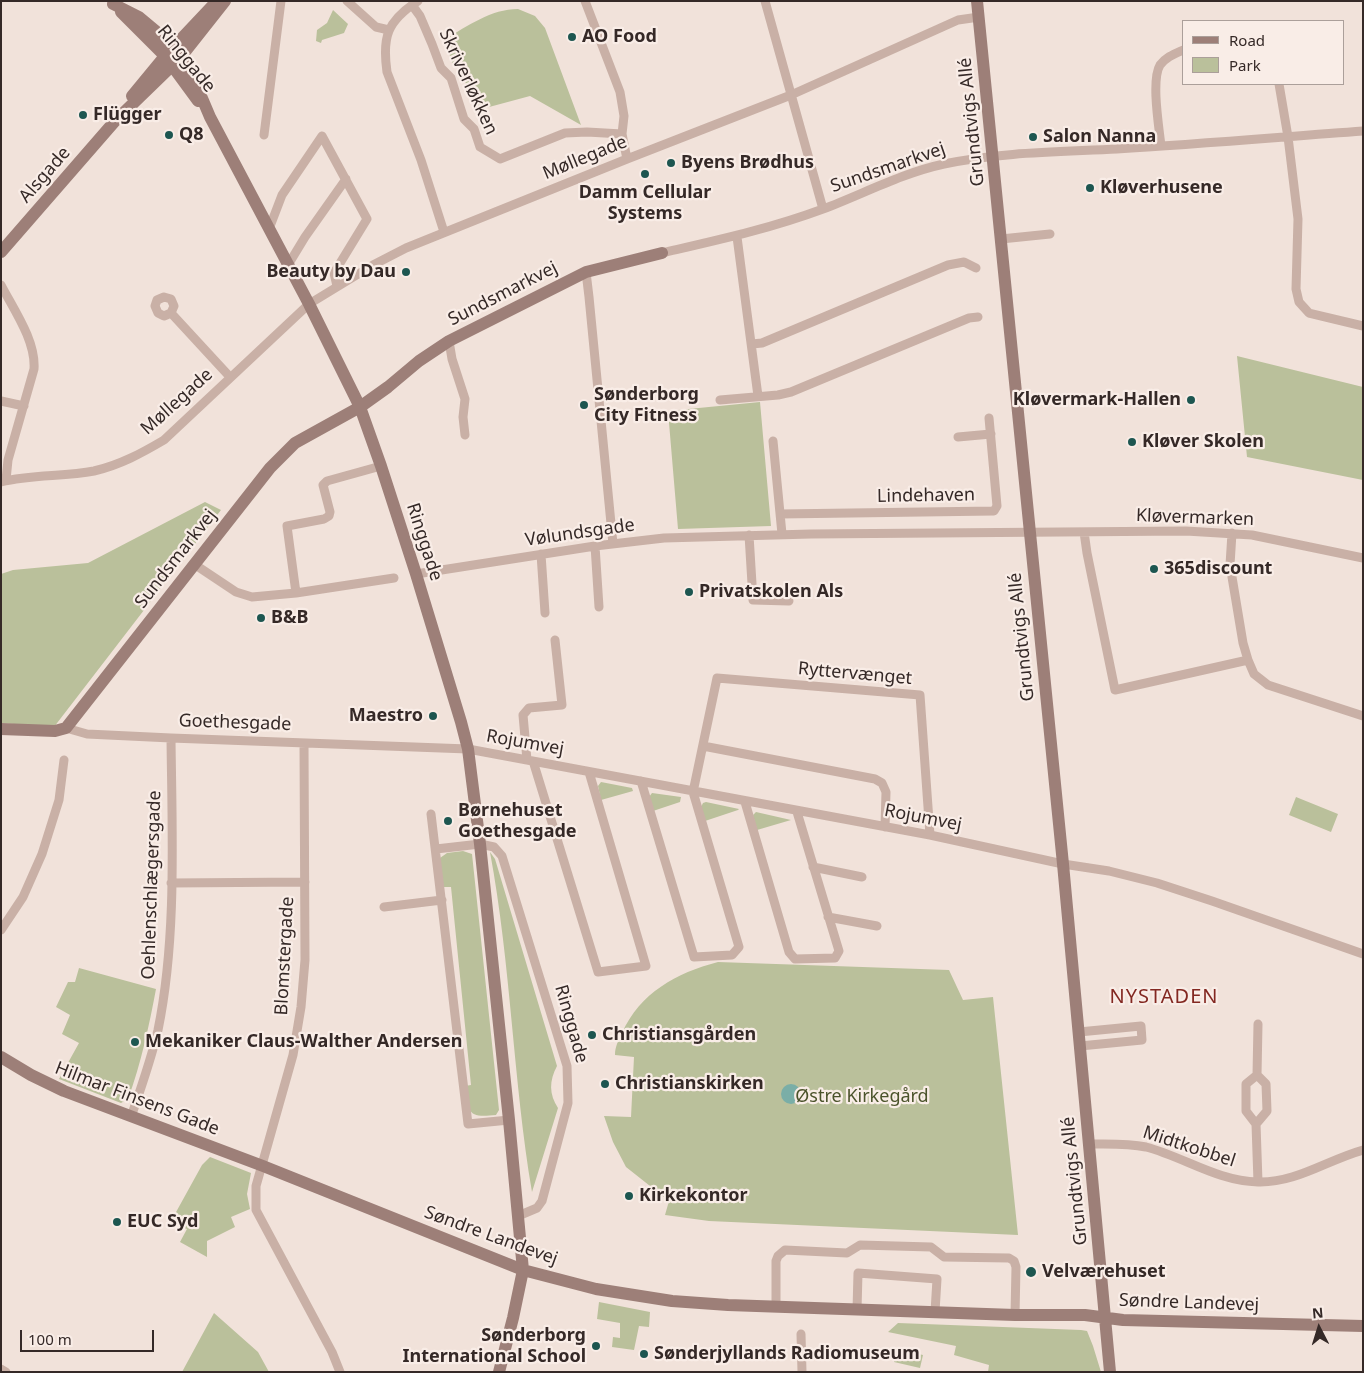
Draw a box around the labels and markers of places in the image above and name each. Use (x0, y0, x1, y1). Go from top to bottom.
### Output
place label: AO Food (582, 26, 657, 48)
marker: AO Food (566, 31, 578, 43)
place label: Flügger (93, 104, 161, 126)
marker: Flügger (77, 109, 89, 121)
place label: Q8 (179, 124, 204, 146)
place label: Salon Nanna (1043, 126, 1156, 148)
marker: Q8 (163, 129, 175, 141)
marker: Salon Nanna (1027, 131, 1039, 143)
place label: Byens Brødhus (681, 152, 814, 174)
marker: Byens Brødhus (665, 157, 677, 169)
marker: Damm Cellular Systems (639, 168, 651, 180)
place label: Kløverhusene (1100, 177, 1223, 199)
place label: Damm Cellular Systems (579, 182, 711, 224)
marker: Kløverhusene (1084, 182, 1096, 194)
place label: Beauty by Dau (266, 261, 396, 283)
marker: Beauty by Dau (400, 266, 412, 278)
place label: Sønderborg City Fitness (594, 384, 699, 426)
place label: Kløvermark-Hallen (1013, 389, 1181, 411)
marker: Kløvermark-Hallen (1185, 394, 1197, 406)
marker: Sønderborg City Fitness (578, 399, 590, 411)
place label: Kløver Skolen (1142, 431, 1264, 453)
marker: Kløver Skolen (1126, 436, 1138, 448)
place label: 365discount (1164, 558, 1272, 580)
marker: 365discount (1148, 563, 1160, 575)
place label: Privatskolen Als (699, 581, 843, 603)
marker: Privatskolen Als (683, 586, 695, 598)
place label: B&B (271, 607, 308, 629)
marker: B&B (255, 612, 267, 624)
place label: Maestro (349, 705, 423, 727)
marker: Maestro (427, 710, 439, 722)
place label: Børnehuset Goethesgade (458, 800, 577, 842)
marker: Børnehuset Goethesgade (442, 815, 454, 827)
place label: Christiansgården (602, 1024, 756, 1046)
marker: Christiansgården (586, 1029, 598, 1041)
place label: Mekaniker Claus-Walther Andersen (145, 1031, 463, 1053)
marker: Mekaniker Claus-Walther Andersen (129, 1036, 141, 1048)
place label: Christianskirken (615, 1073, 764, 1095)
marker: Christianskirken (599, 1078, 611, 1090)
place label: Kirkekontor (639, 1185, 748, 1207)
marker: Kirkekontor (623, 1190, 635, 1202)
place label: EUC Syd (127, 1211, 198, 1233)
marker: EUC Syd (111, 1216, 123, 1228)
place label: Velværehuset (1042, 1261, 1166, 1283)
marker: Velværehuset (1024, 1265, 1038, 1279)
place label: Sønderborg International School (402, 1325, 586, 1368)
marker: Sønderborg International School (590, 1340, 602, 1352)
place label: Sønderjyllands Radiomuseum (654, 1343, 920, 1365)
marker: Sønderjyllands Radiomuseum (638, 1348, 650, 1360)

